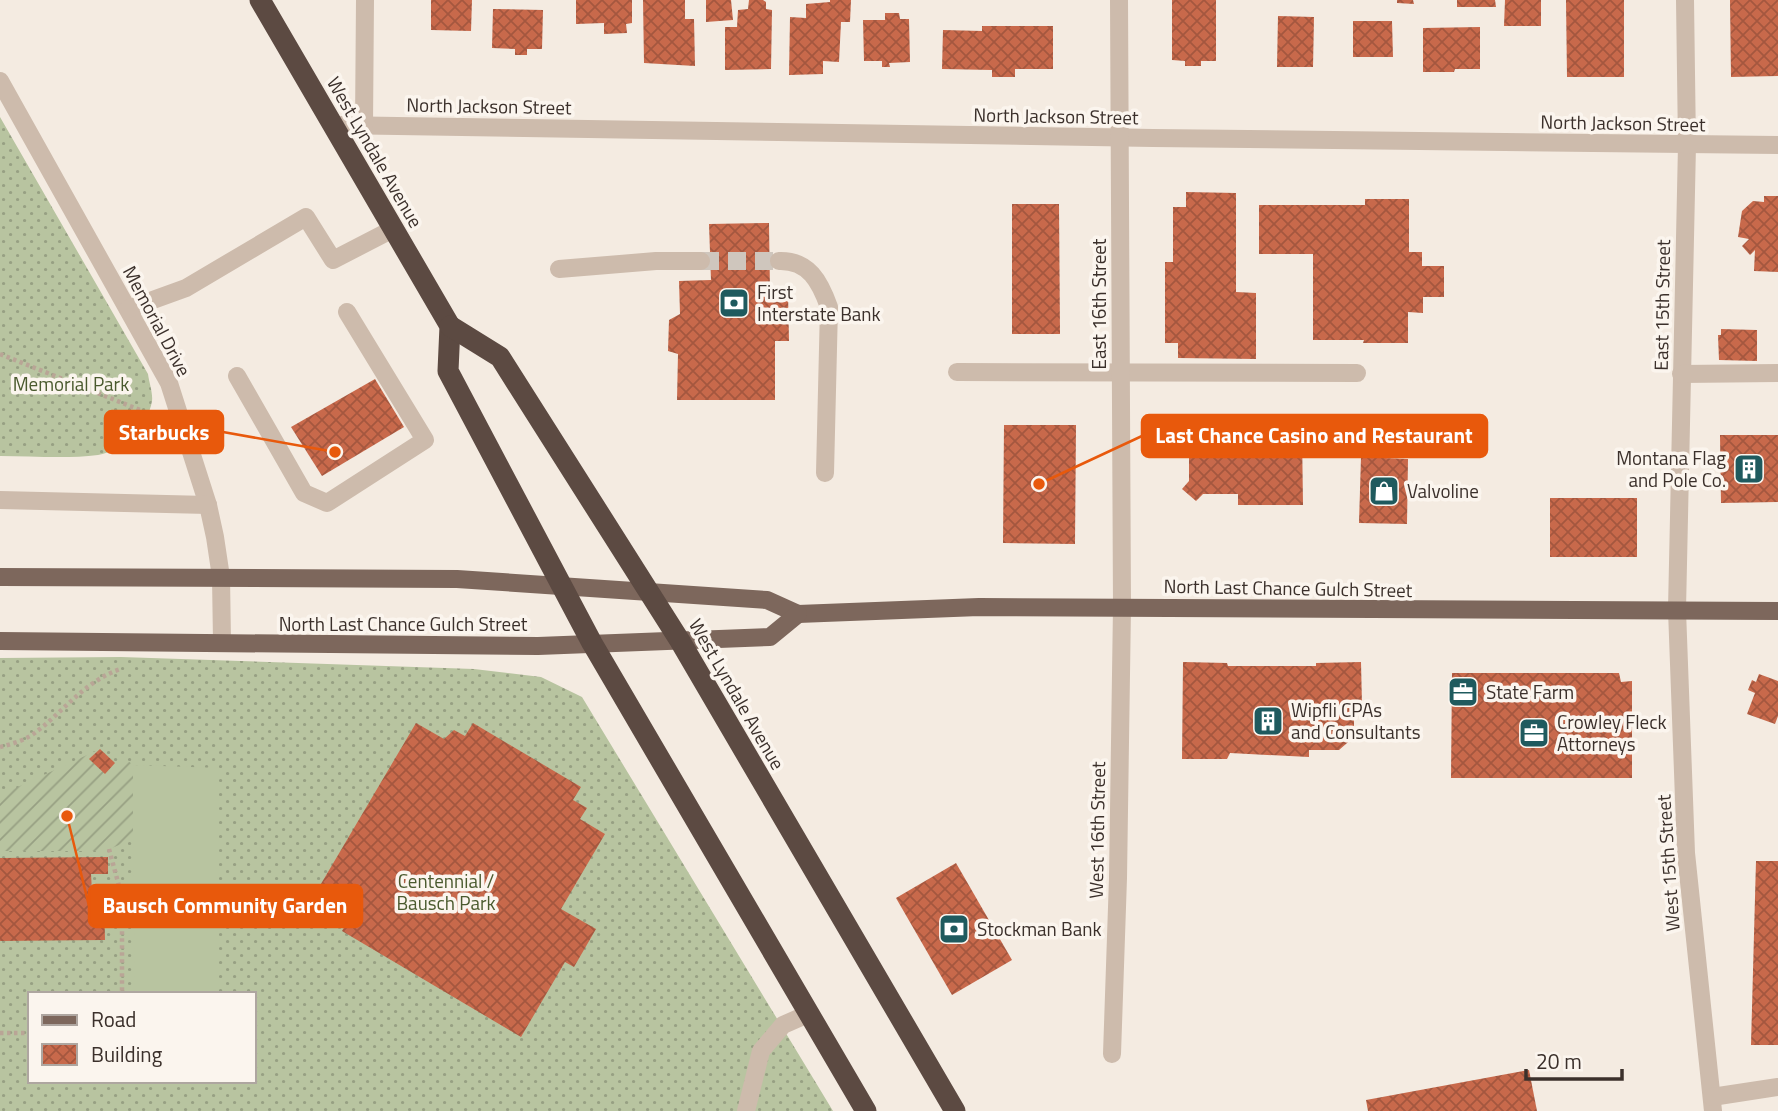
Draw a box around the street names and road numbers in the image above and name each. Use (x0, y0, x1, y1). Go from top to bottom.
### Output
street label: West Lyndale Avenue (320, 71, 431, 233)
street label: North Jackson Street (406, 90, 572, 121)
street label: North Jackson Street (973, 100, 1139, 131)
street label: North Jackson Street (1540, 107, 1706, 138)
street label: East 16th Street (1084, 238, 1113, 370)
street label: East 15th Street (1646, 239, 1677, 371)
street label: Memorial Drive (116, 260, 199, 381)
street label: North Last Chance Gulch Street (1163, 571, 1413, 604)
street label: North Last Chance Gulch Street (279, 609, 528, 638)
street label: West Lyndale Avenue (682, 613, 793, 775)
street label: West 16th Street (1081, 761, 1112, 899)
street label: West 15th Street (1648, 793, 1687, 932)

